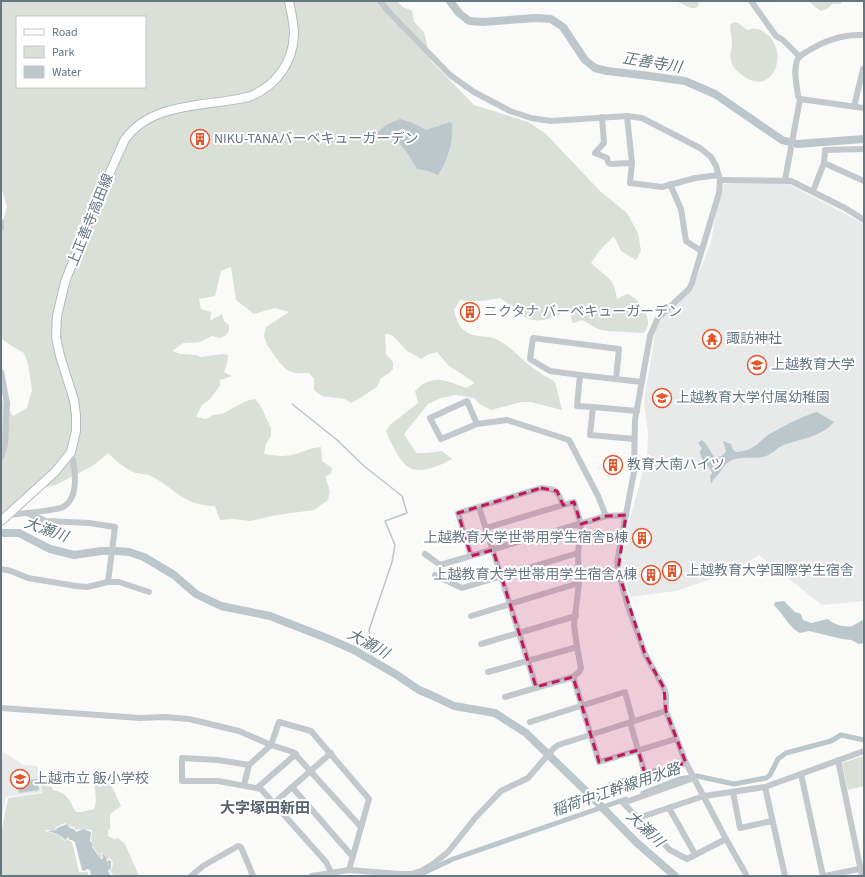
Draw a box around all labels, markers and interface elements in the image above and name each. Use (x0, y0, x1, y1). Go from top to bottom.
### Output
legend (16, 16, 146, 88)
text: Road (52, 24, 78, 41)
text: Park (52, 44, 74, 61)
water label: 正善寺川 (621, 48, 685, 78)
text: Water (52, 64, 82, 81)
building icon: NIKU-TANAバーベキューガーデン (189, 128, 211, 150)
place label: NIKU-TANAバーベキューガーデン (214, 129, 419, 149)
street label: 上正善寺高田線 (63, 171, 119, 269)
building icon: ニクタナ バーベキューガーデン (459, 301, 481, 323)
place label: ニクタナ バーベキューガーデン (484, 302, 682, 322)
temple icon: 諏訪神社 (701, 328, 723, 350)
place label: 諏訪神社 (726, 329, 782, 349)
school or university icon: 上越教育大学 (746, 354, 768, 376)
place label: 上越教育大学 (771, 355, 855, 375)
school or university icon: 上越教育大学付属幼稚園 (651, 387, 673, 409)
place label: 上越教育大学付属幼稚園 (676, 388, 830, 408)
building icon: 教育大南ハイツ (602, 454, 624, 476)
place label: 教育大南ハイツ (627, 455, 725, 475)
water label: 大瀬川 (21, 512, 73, 548)
building icon: 上越教育大学世帯用学生宿舎B棟 (631, 527, 653, 549)
place label: 上越教育大学世帯用学生宿舎B棟 (424, 528, 628, 548)
building icon: 上越教育大学国際学生宿舎 (661, 560, 683, 582)
place label: 上越教育大学国際学生宿舎 (686, 561, 854, 581)
building icon: 上越教育大学世帯用学生宿舎A棟 (640, 564, 662, 586)
place label: 上越教育大学世帯用学生宿舎A棟 (433, 565, 637, 585)
water label: 大瀬川 (343, 624, 395, 665)
water label: 稲荷中江幹線用水路 (549, 757, 685, 822)
school or university icon: 上越市立 飯小学校 (9, 768, 31, 790)
place label: 上越市立 飯小学校 (34, 769, 149, 789)
district label: 大字塚田新田 (220, 798, 310, 819)
water label: 大瀬川 (621, 806, 670, 853)

